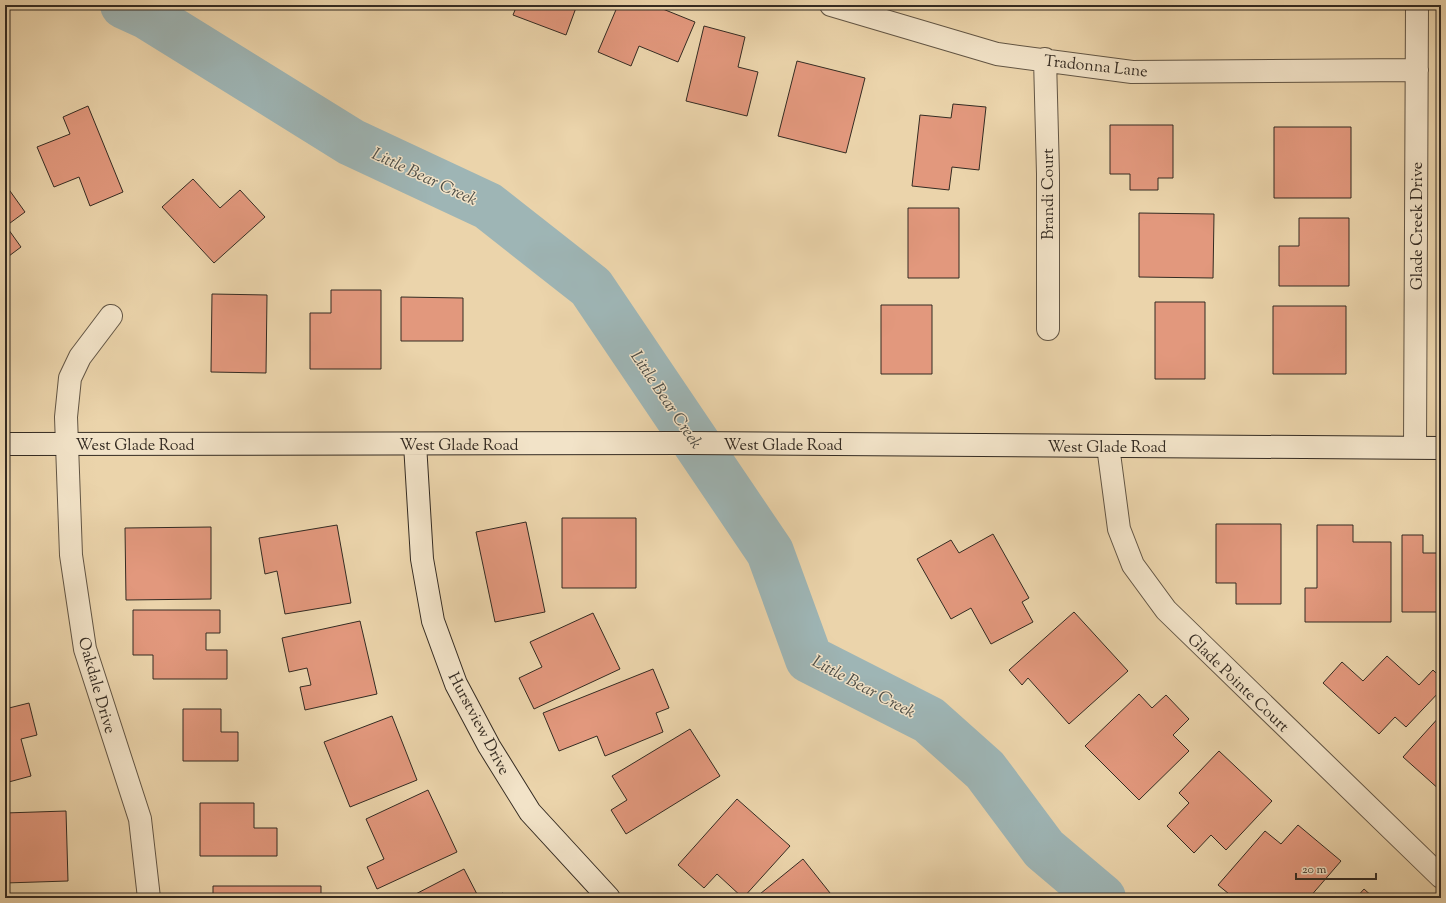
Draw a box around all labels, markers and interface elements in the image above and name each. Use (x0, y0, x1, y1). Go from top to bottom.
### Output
street label: Tradonna Lane (1043, 51, 1149, 84)
water label: Little Bear Creek (367, 143, 481, 213)
street label: Brandi Court (1038, 148, 1061, 240)
street label: Glade Creek Drive (1407, 162, 1430, 290)
water label: Little Bear Creek (624, 346, 707, 454)
street label: West Glade Road (75, 435, 195, 458)
street label: West Glade Road (399, 435, 519, 458)
street label: West Glade Road (723, 435, 843, 458)
street label: West Glade Road (1047, 437, 1167, 460)
street label: Glade Pointe Court (1181, 629, 1294, 739)
street label: Oakdale Drive (71, 635, 120, 737)
water label: Little Bear Creek (807, 650, 919, 725)
street label: Hurstview Drive (441, 669, 515, 780)
scale bar (1296, 855, 1376, 881)
text: 20 m (1302, 861, 1327, 879)

